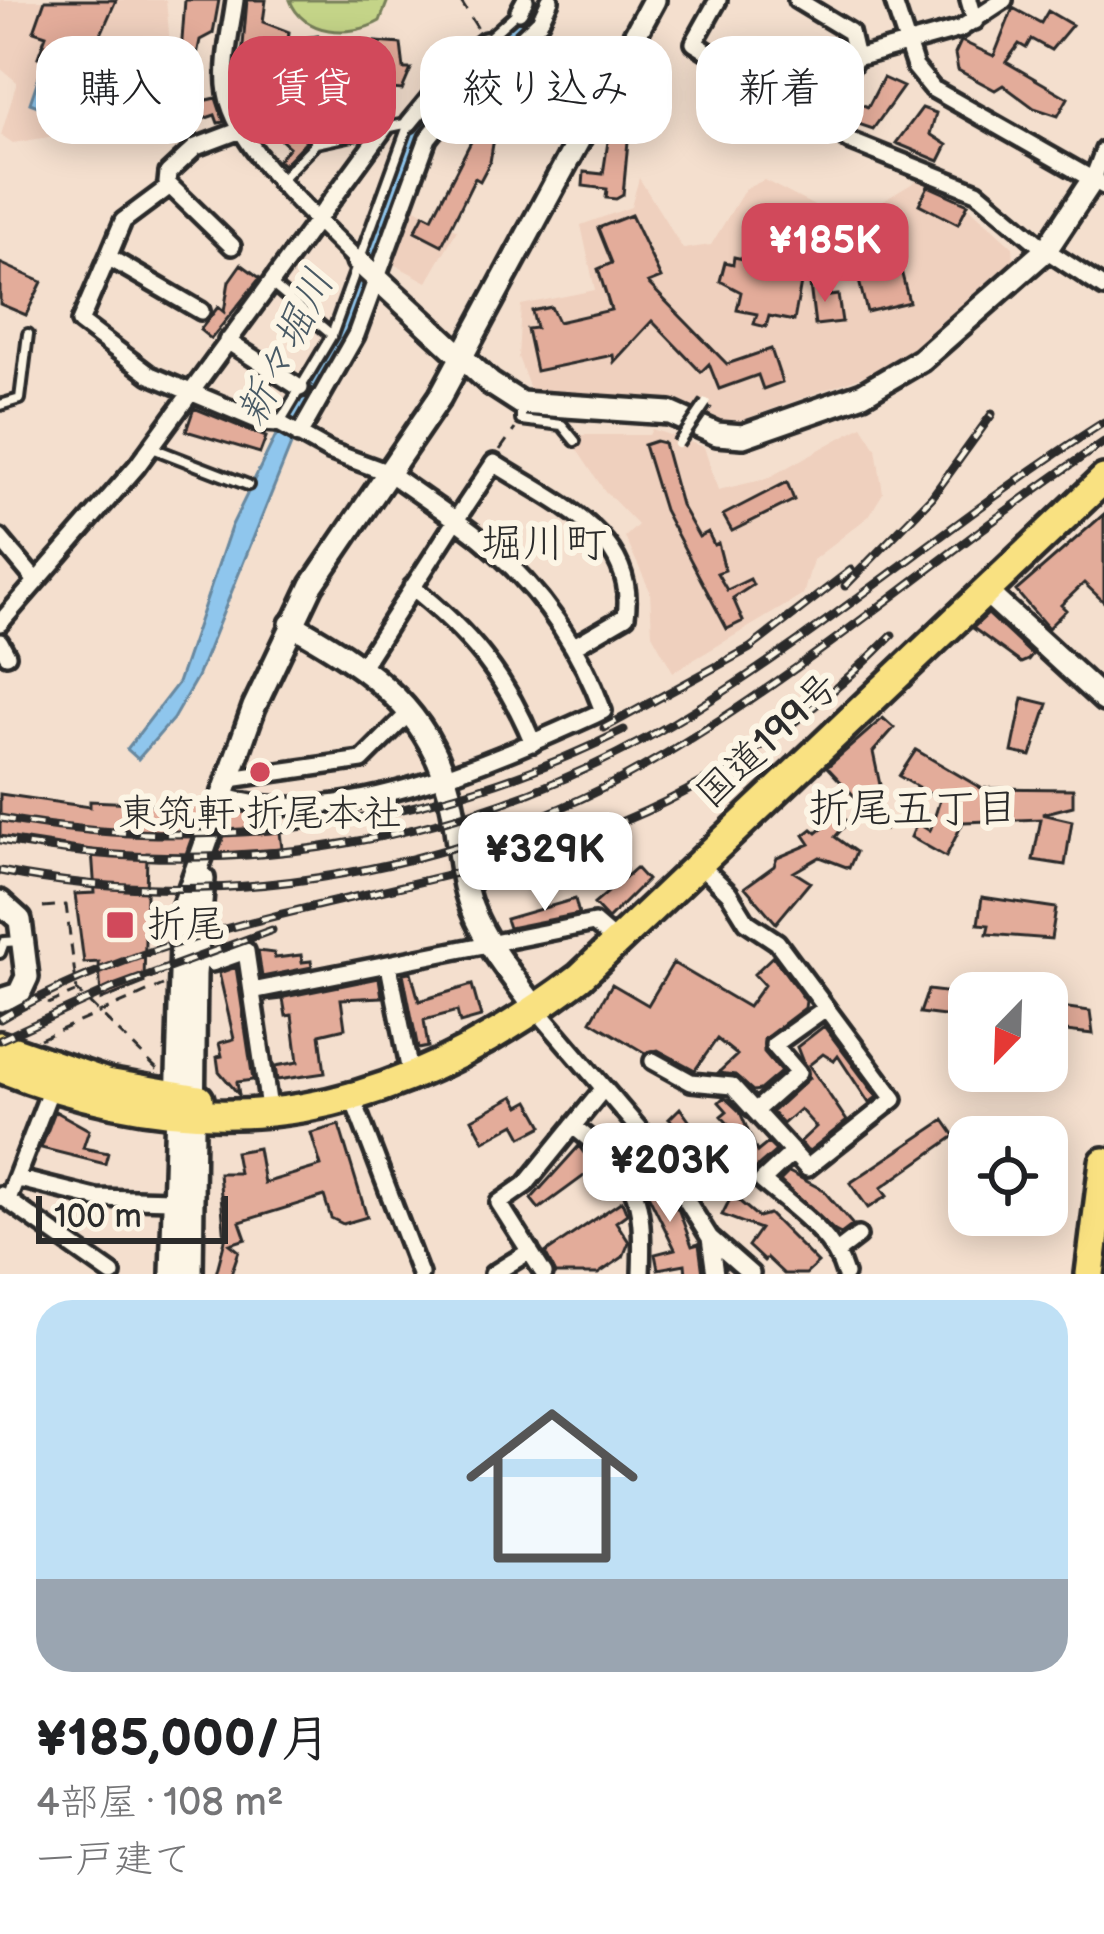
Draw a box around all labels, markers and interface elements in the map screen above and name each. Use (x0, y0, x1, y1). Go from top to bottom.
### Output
chip: 購入 (36, 36, 204, 144)
chip: 賃貸 (228, 36, 396, 144)
chip: 絞り込み (420, 36, 672, 144)
chip: 新着 (696, 36, 864, 144)
pin: ¥185K (741, 203, 909, 305)
text: ¥185K (769, 218, 881, 265)
water label: 新々堀川 (226, 261, 346, 435)
district label: 堀川町 (481, 519, 607, 570)
street label: 国道199号 (687, 663, 849, 819)
marker: 東筑軒 折尾本社 (247, 759, 273, 785)
district label: 折尾五丁目 (808, 784, 1018, 835)
place label: 東筑軒 折尾本社 (118, 791, 402, 838)
pin: ¥329K (461, 812, 629, 914)
text: ¥329K (485, 827, 605, 874)
place label: 折尾 (147, 902, 225, 949)
marker: 折尾 (104, 909, 136, 941)
north arrow (948, 972, 1068, 1092)
map controls (948, 972, 1068, 1236)
button: locate (948, 1116, 1068, 1236)
pin: ¥203K (586, 1123, 754, 1225)
text: ¥203K (610, 1138, 730, 1185)
scale bar (36, 1190, 228, 1243)
text: 100 m (54, 1197, 142, 1237)
icon: home (444, 1378, 660, 1594)
text: ¥185,000/月 (36, 1709, 331, 1770)
text: 4部屋 · 108 m² (36, 1780, 284, 1827)
text: 一戸建て (36, 1837, 192, 1884)

